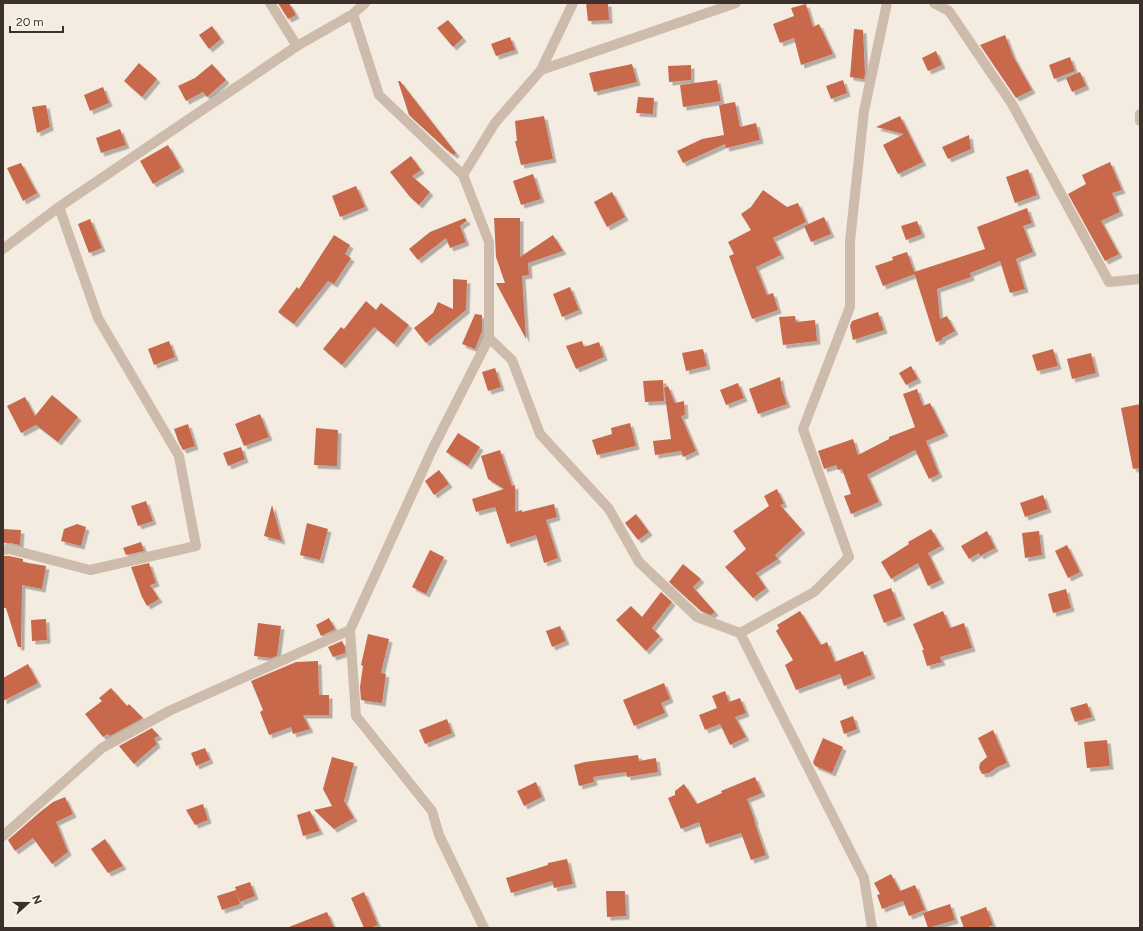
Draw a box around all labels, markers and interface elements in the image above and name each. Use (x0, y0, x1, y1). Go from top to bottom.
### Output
scale bar (10, 8, 63, 34)
text: 20 m (16, 15, 44, 29)
north arrow (8, 883, 48, 923)
text: N (29, 893, 44, 906)

